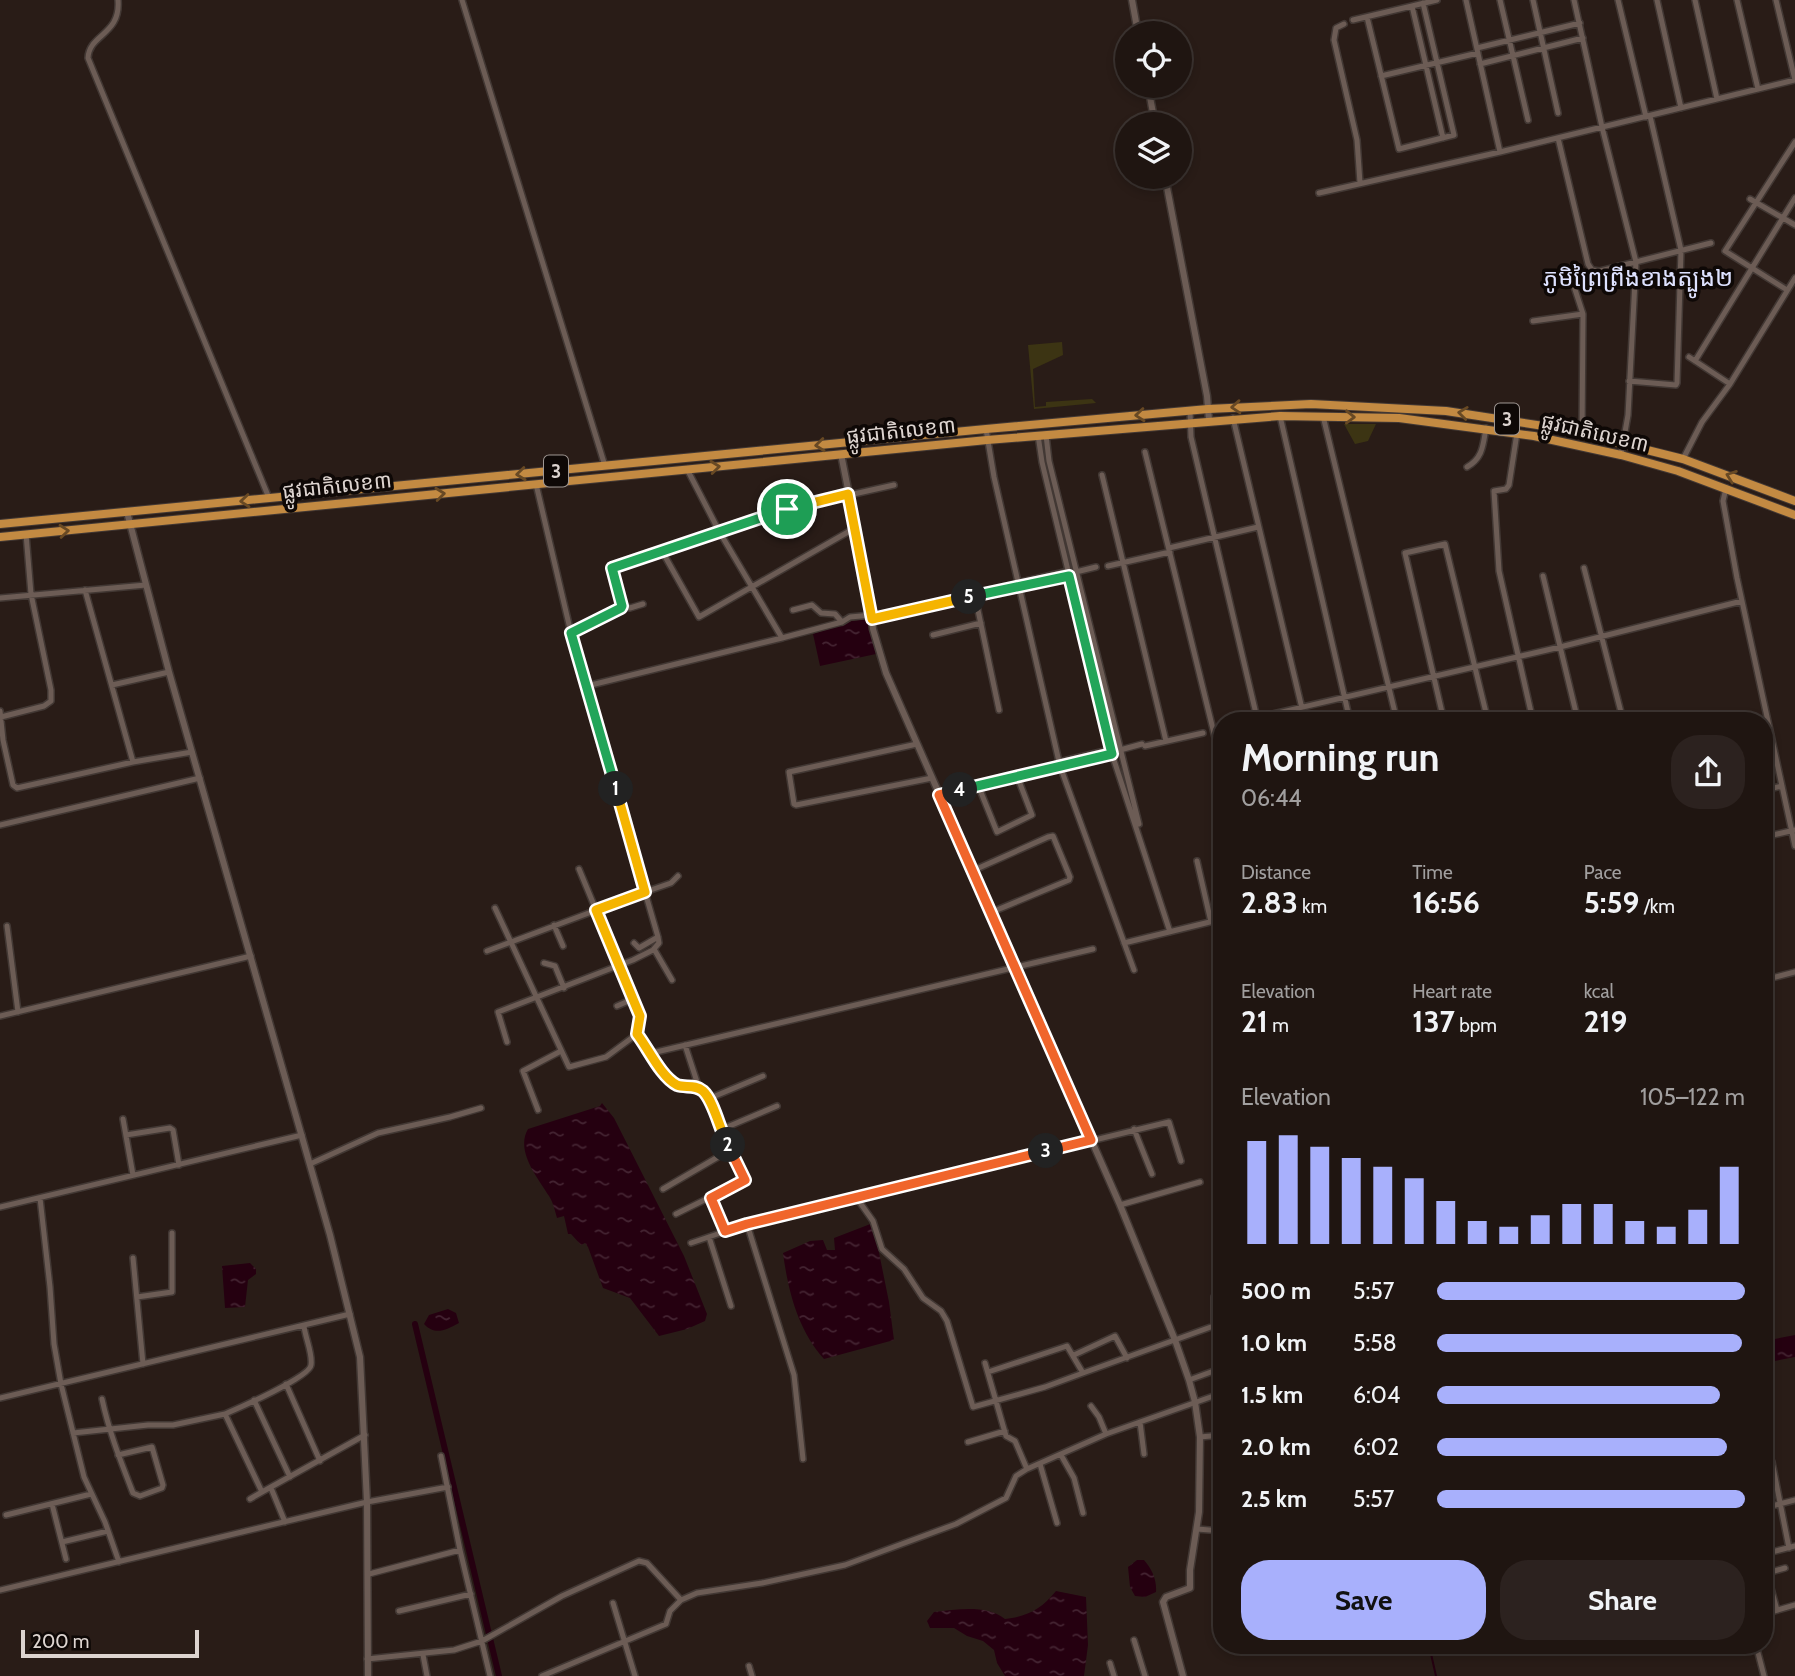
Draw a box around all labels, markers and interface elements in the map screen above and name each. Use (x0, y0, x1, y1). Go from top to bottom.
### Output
map controls (1115, 21, 1192, 189)
button: locate (1115, 21, 1192, 98)
button: layers (1115, 112, 1192, 189)
district label: ភូមិព្រៃព្រីងខាងត្បូង២ (1543, 263, 1733, 299)
one-way arrow (1230, 399, 1241, 414)
road number: 3 (1495, 404, 1519, 434)
one-way arrow (1457, 405, 1469, 420)
one-way arrow (1134, 407, 1145, 422)
street label: ផ្លូវជាតិលេខ៣ (1537, 408, 1651, 464)
one-way arrow (1345, 409, 1356, 424)
street label: ផ្លូវជាតិលេខ៣ (845, 412, 958, 456)
one-way arrow (814, 437, 825, 452)
road number: 3 (544, 456, 568, 486)
one-way arrow (709, 459, 721, 474)
one-way arrow (515, 466, 526, 481)
street label: ផ្លូវជាតិលេខ៣ (281, 467, 394, 511)
one-way arrow (1726, 470, 1738, 484)
pin (757, 479, 817, 539)
one-way arrow (435, 487, 446, 502)
icon: arrive (768, 490, 806, 528)
one-way arrow (240, 493, 251, 508)
one-way arrow (58, 523, 70, 538)
pin: 5 (951, 580, 986, 614)
text: 5 (963, 585, 974, 608)
text: Morning run (1241, 734, 1440, 781)
button: share (1671, 735, 1745, 809)
pin: 1 (598, 772, 634, 806)
pin: 4 (942, 772, 978, 808)
text: 1 (612, 777, 619, 800)
text: 4 (954, 778, 965, 801)
text: 06:44 (1241, 784, 1302, 812)
text: Distance (1241, 861, 1311, 884)
text: Time (1412, 861, 1453, 884)
text: Pace (1584, 861, 1622, 884)
text: 2.83 (1241, 884, 1298, 921)
text: 16:56 (1412, 884, 1480, 921)
text: 5:59 (1584, 884, 1639, 921)
text: km (1298, 895, 1327, 918)
text: /km (1639, 895, 1675, 918)
text: Elevation (1241, 980, 1315, 1003)
text: Heart rate (1412, 980, 1492, 1003)
text: kcal (1584, 980, 1614, 1003)
text: 21 (1241, 1003, 1268, 1040)
text: 137 (1412, 1003, 1455, 1040)
text: 219 (1584, 1003, 1627, 1040)
text: m (1268, 1014, 1289, 1037)
text: bpm (1455, 1014, 1497, 1037)
text: Elevation (1241, 1083, 1331, 1111)
text: 105–122 m (1640, 1083, 1745, 1111)
pin: 2 (710, 1128, 746, 1162)
text: 2 (722, 1133, 733, 1156)
pin: 3 (1028, 1134, 1064, 1168)
text: 3 (1040, 1139, 1051, 1162)
text: 500 m (1241, 1277, 1311, 1305)
text: 5:57 (1353, 1277, 1394, 1305)
text: 1.0 km (1241, 1329, 1307, 1357)
text: 5:58 (1353, 1329, 1397, 1357)
text: 1.5 km (1241, 1381, 1303, 1409)
text: 6:04 (1353, 1381, 1400, 1409)
text: 2.0 km (1241, 1433, 1311, 1461)
text: 6:02 (1353, 1433, 1399, 1461)
text: 2.5 km (1241, 1485, 1307, 1513)
text: 5:57 (1353, 1485, 1394, 1513)
button: Save (1241, 1560, 1486, 1640)
button: Share (1500, 1560, 1745, 1640)
scale bar (21, 1627, 200, 1659)
text: 200 m (32, 1630, 89, 1653)

